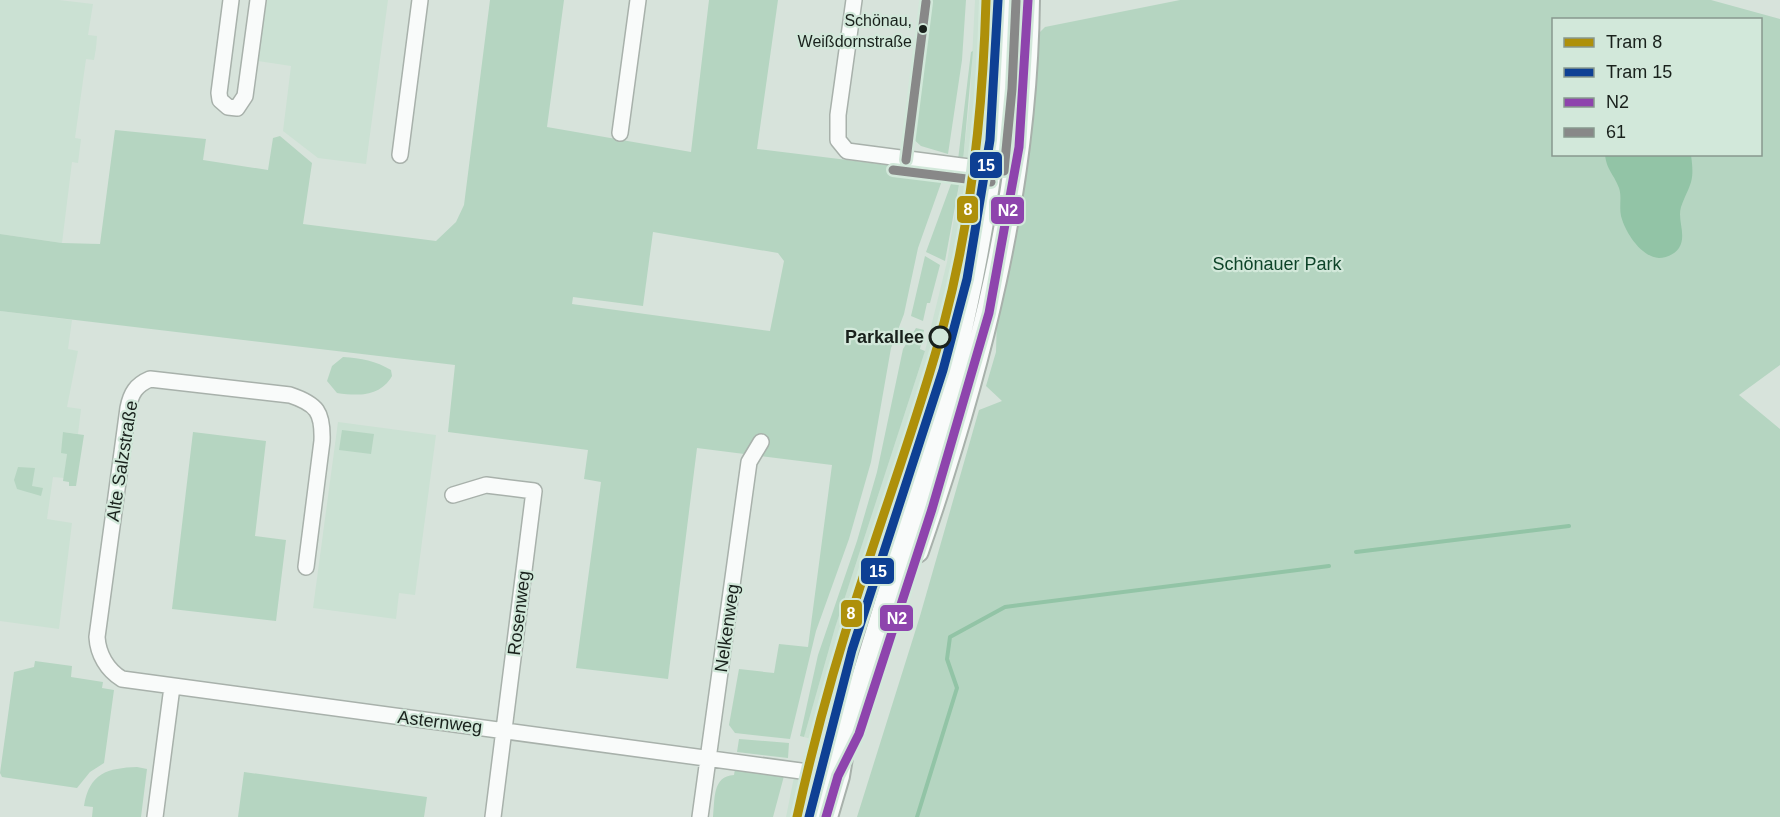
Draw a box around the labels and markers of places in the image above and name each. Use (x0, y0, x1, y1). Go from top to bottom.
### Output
place label: Schönau, Weißdornstraße (798, 12, 912, 50)
marker: Schönau, Weißdornstraße (917, 23, 929, 35)
marker: Parkallee (929, 326, 951, 348)
place label: Parkallee (845, 327, 924, 347)

